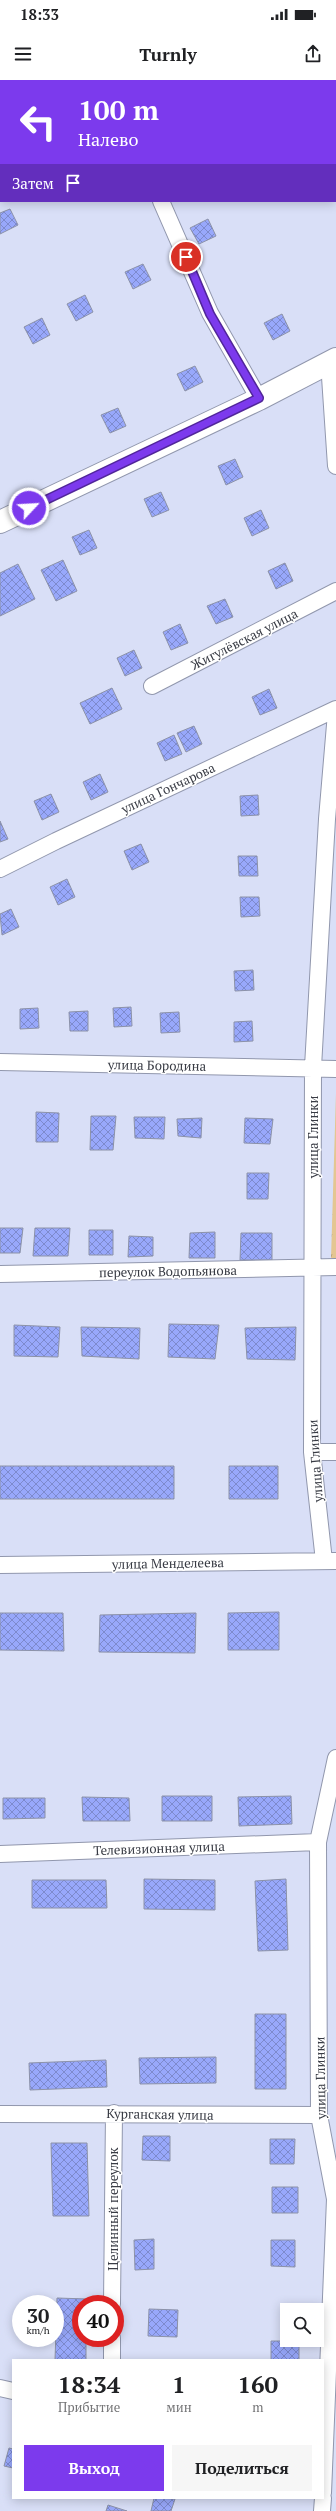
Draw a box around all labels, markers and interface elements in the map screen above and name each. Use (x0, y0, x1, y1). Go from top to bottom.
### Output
text: 18:33 (20, 4, 59, 24)
text: Turnly (139, 42, 197, 66)
icon: menu (12, 43, 34, 65)
icon: share (302, 43, 324, 65)
text: 100 m (78, 91, 159, 128)
icon: left (12, 96, 64, 148)
text: Налево (78, 127, 138, 151)
icon: arrive (62, 172, 84, 194)
text: Затем (12, 173, 54, 193)
pin (169, 240, 203, 274)
icon: arrive (175, 246, 197, 268)
position arrow (8.0, 487, 50.0, 529)
street label: Жигулёвская улица (187, 604, 301, 674)
street label: улица Гончарова (117, 758, 218, 818)
street label: улица Бородина (107, 1055, 207, 1075)
street label: улица Глинки (304, 1096, 322, 1179)
street label: переулок Водопьянова (99, 1261, 238, 1281)
street label: улица Глинки (303, 1419, 327, 1504)
street label: улица Менделеева (111, 1553, 225, 1573)
street label: Телевизионная улица (93, 1837, 226, 1859)
street label: улица Глинки (310, 2036, 330, 2121)
street label: Курганская улица (106, 2104, 214, 2124)
street label: Целинный переулок (104, 2146, 122, 2271)
speed limit sign: 40 (72, 2295, 124, 2347)
text: 30 (27, 2302, 49, 2329)
map controls (280, 2303, 324, 2347)
button: search (280, 2303, 324, 2347)
text: km/h (26, 2324, 50, 2337)
text: 18:34 (58, 2368, 120, 2400)
text: 1 (172, 2368, 186, 2400)
text: 160 (237, 2368, 278, 2400)
text: Прибытие (58, 2398, 120, 2416)
text: мин (166, 2398, 192, 2416)
text: m (252, 2398, 263, 2416)
button: Выход (24, 2445, 164, 2491)
button: Поделиться (172, 2445, 312, 2491)

